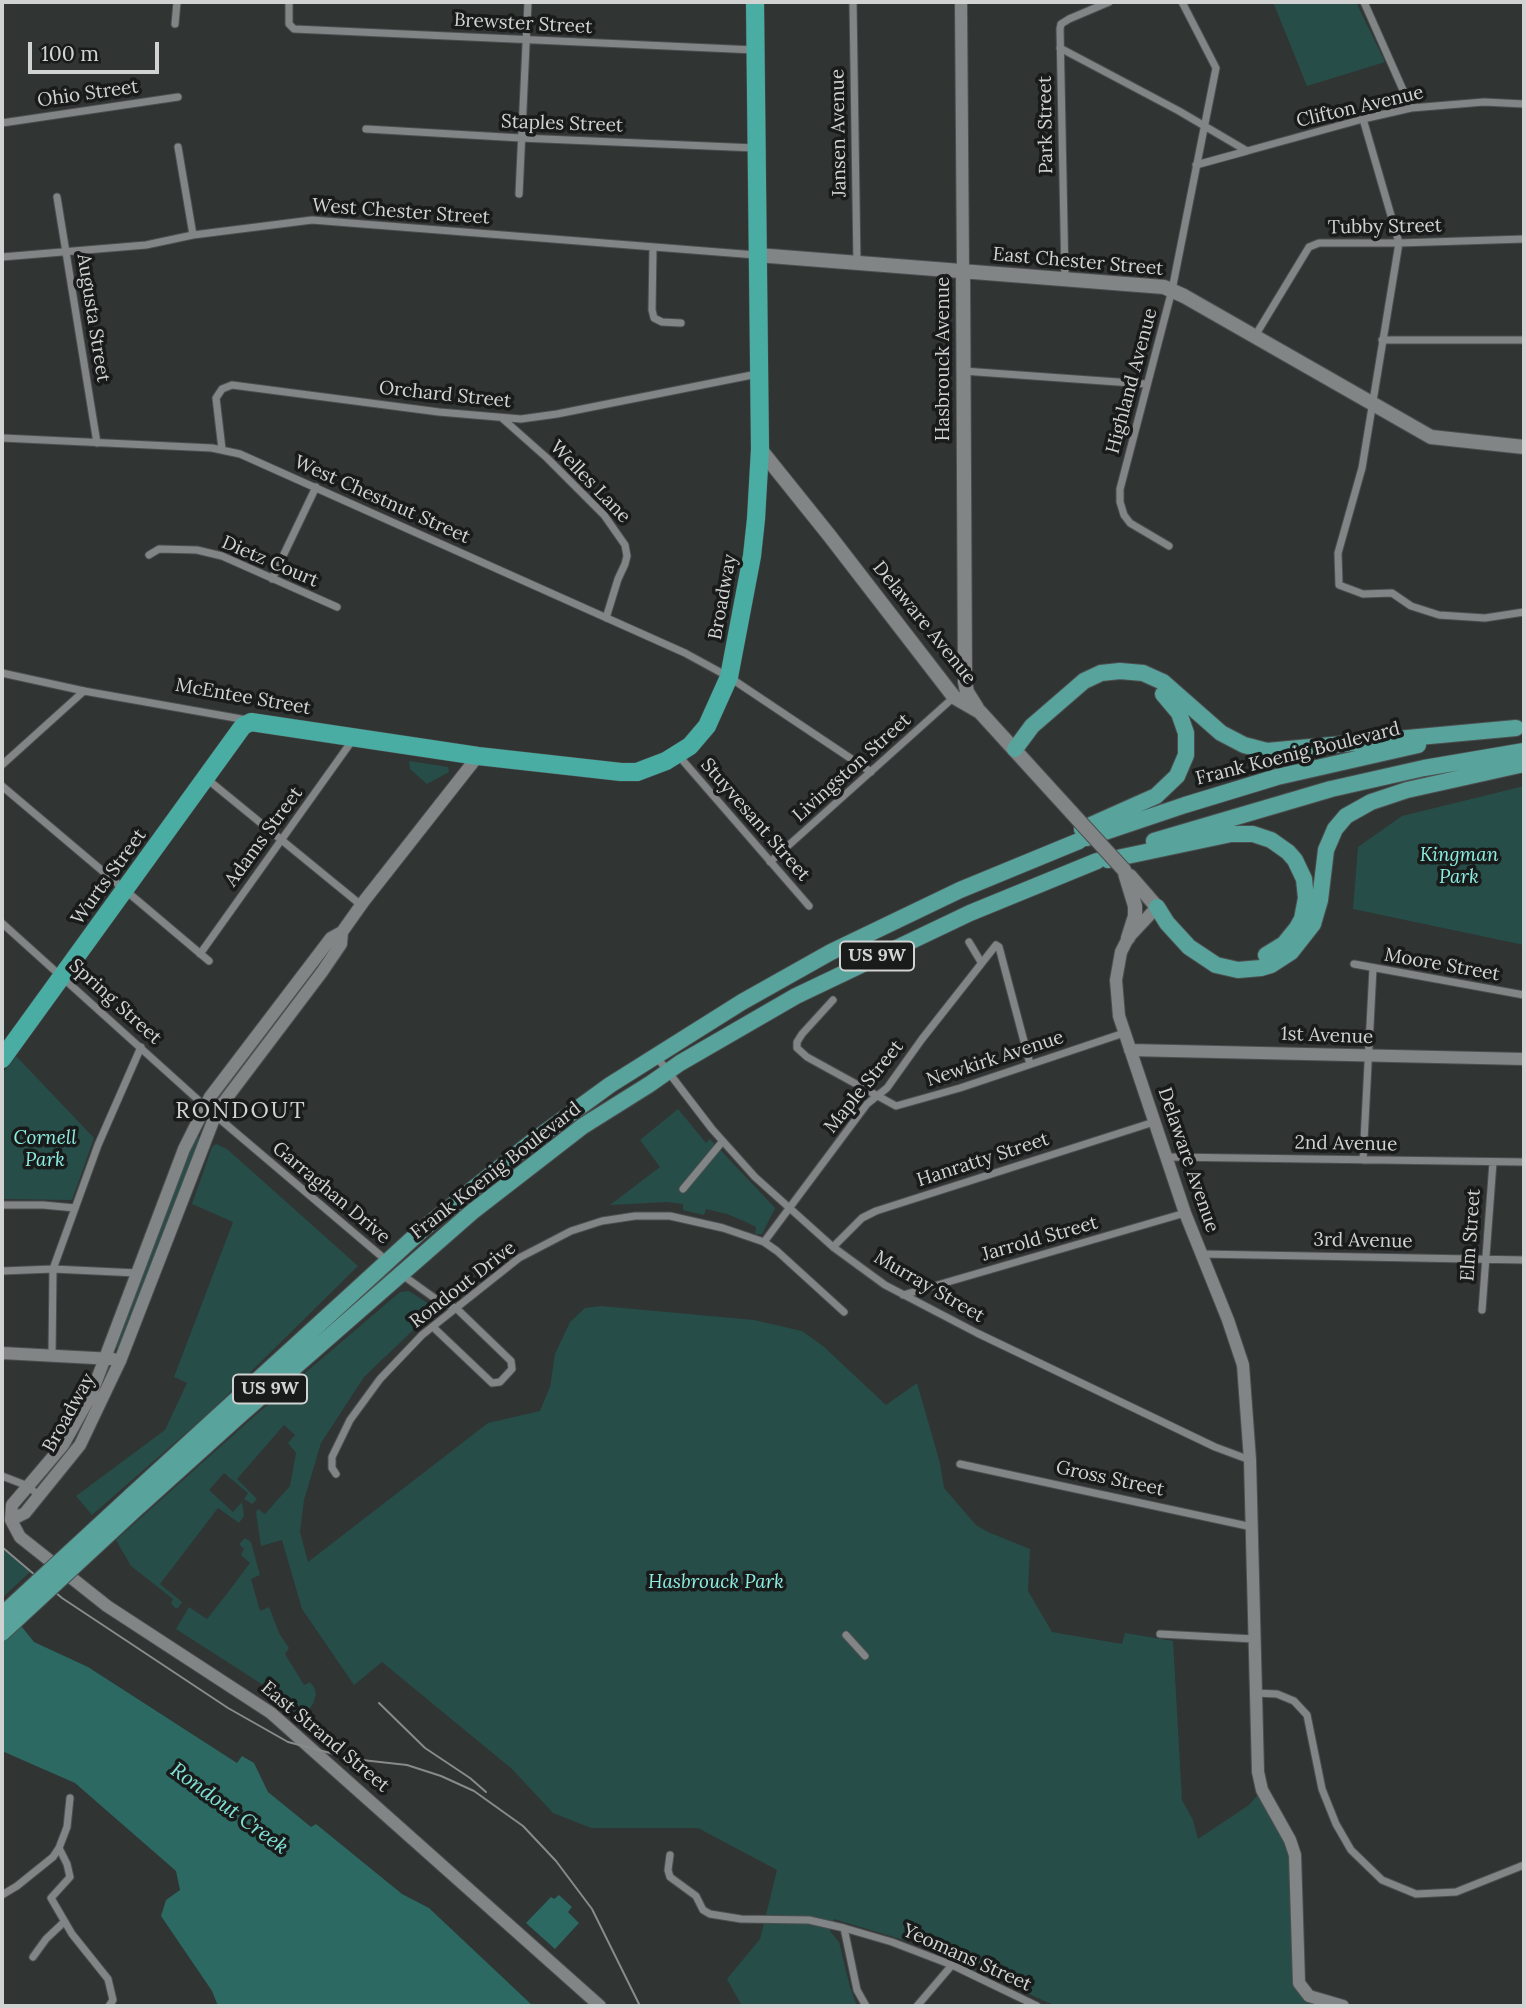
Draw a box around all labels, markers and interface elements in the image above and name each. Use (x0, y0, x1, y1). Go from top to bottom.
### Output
street label: Brewster Street (453, 9, 593, 39)
scale bar (32, 28, 163, 72)
text: 100 m (41, 40, 99, 67)
street label: Jansen Avenue (826, 69, 852, 197)
street label: Ohio Street (36, 76, 140, 112)
street label: Park Street (1034, 76, 1058, 174)
street label: Clifton Avenue (1294, 81, 1426, 133)
street label: Staples Street (500, 110, 624, 138)
street label: West Chester Street (311, 194, 491, 230)
street label: Tubby Street (1328, 215, 1442, 239)
street label: East Chester Street (992, 243, 1164, 281)
street label: Augusta Street (72, 252, 114, 384)
street label: Hasbrouck Avenue (933, 277, 955, 441)
street label: Highland Avenue (1102, 306, 1162, 456)
street label: Orchard Street (378, 377, 512, 413)
street label: Welles Lane (545, 436, 635, 528)
street label: West Chestnut Street (291, 451, 473, 549)
street label: Dietz Court (218, 531, 322, 593)
street label: Broadway (704, 552, 742, 642)
street label: Delaware Avenue (867, 557, 981, 689)
street label: McEntee Street (174, 674, 312, 720)
street label: Livingston Street (788, 709, 916, 827)
street label: Frank Koenig Boulevard (1194, 718, 1402, 790)
street label: Stuyvesant Street (695, 754, 815, 886)
street label: Adams Street (220, 783, 308, 891)
street label: Wurts Street (67, 825, 151, 929)
park label: Kingman Park (1420, 845, 1498, 889)
road number: US 9W (840, 942, 914, 971)
street label: Moore Street (1383, 944, 1501, 986)
street label: Spring Street (64, 955, 166, 1049)
street label: 1st Avenue (1280, 1023, 1374, 1049)
street label: Newkirk Avenue (923, 1026, 1067, 1092)
street label: Maple Street (820, 1036, 908, 1138)
street label: Delaware Avenue (1153, 1085, 1223, 1235)
district label: RONDOUT (176, 1097, 306, 1125)
street label: Frank Koenig Boulevard (406, 1097, 586, 1245)
park label: Cornell Park (13, 1128, 77, 1172)
street label: Hanratty Street (914, 1128, 1052, 1192)
street label: 2nd Avenue (1295, 1132, 1397, 1156)
street label: Garraghan Drive (268, 1137, 394, 1249)
street label: Elm Street (1456, 1188, 1486, 1282)
street label: Jarrold Street (979, 1212, 1101, 1266)
street label: 3rd Avenue (1313, 1229, 1413, 1253)
street label: Rondout Drive (405, 1237, 521, 1333)
street label: Murray Street (870, 1246, 988, 1328)
street label: Broadway (38, 1370, 100, 1456)
road number: US 9W (233, 1374, 307, 1404)
street label: Gross Street (1054, 1456, 1166, 1502)
park label: Hasbrouck Park (648, 1572, 784, 1594)
street label: East Strand Street (256, 1677, 394, 1797)
water label: Rondout Creek (165, 1758, 293, 1860)
street label: Yeomans Street (899, 1919, 1035, 1997)

